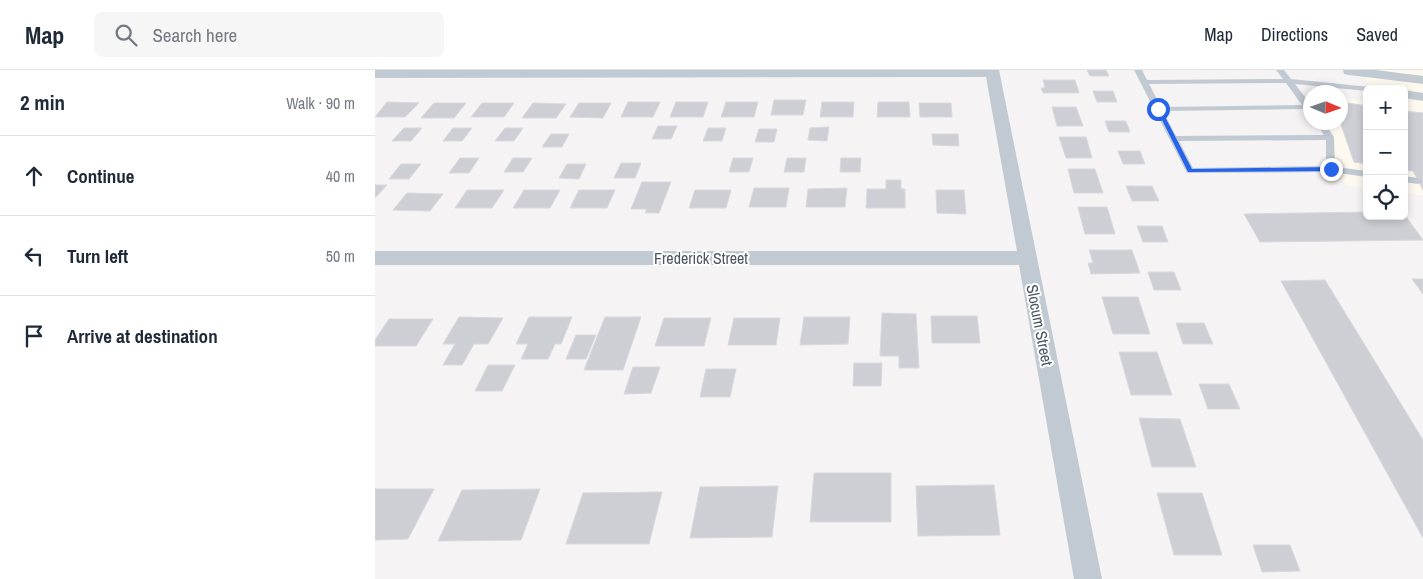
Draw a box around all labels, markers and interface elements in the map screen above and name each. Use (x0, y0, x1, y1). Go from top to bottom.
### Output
search box (94, 12, 444, 57)
text: Map (25, 19, 64, 51)
icon: search (112, 21, 140, 49)
text: Search here (152, 22, 237, 48)
text: Map (1204, 22, 1233, 47)
text: Directions (1261, 22, 1328, 47)
text: Saved (1356, 22, 1398, 47)
north arrow (1303, 85, 1348, 130)
map controls (1363, 85, 1408, 220)
button: + (1363, 85, 1408, 130)
text: 2 min (20, 88, 65, 117)
text: Walk · 90 m (286, 92, 355, 114)
route start (1147, 98, 1170, 121)
button: − (1363, 130, 1408, 175)
route end (1320, 158, 1343, 181)
icon: ahead (20, 162, 48, 190)
text: Continue (67, 163, 135, 189)
text: 40 m (326, 165, 355, 187)
button: locate (1363, 175, 1408, 220)
icon: left (20, 242, 48, 270)
text: Turn left (67, 243, 128, 269)
text: 50 m (326, 245, 355, 267)
street label: Frederick Street (654, 247, 748, 269)
street label: Slocum Street (1021, 282, 1059, 368)
icon: arrive (20, 322, 48, 350)
text: Arrive at destination (67, 323, 218, 349)

